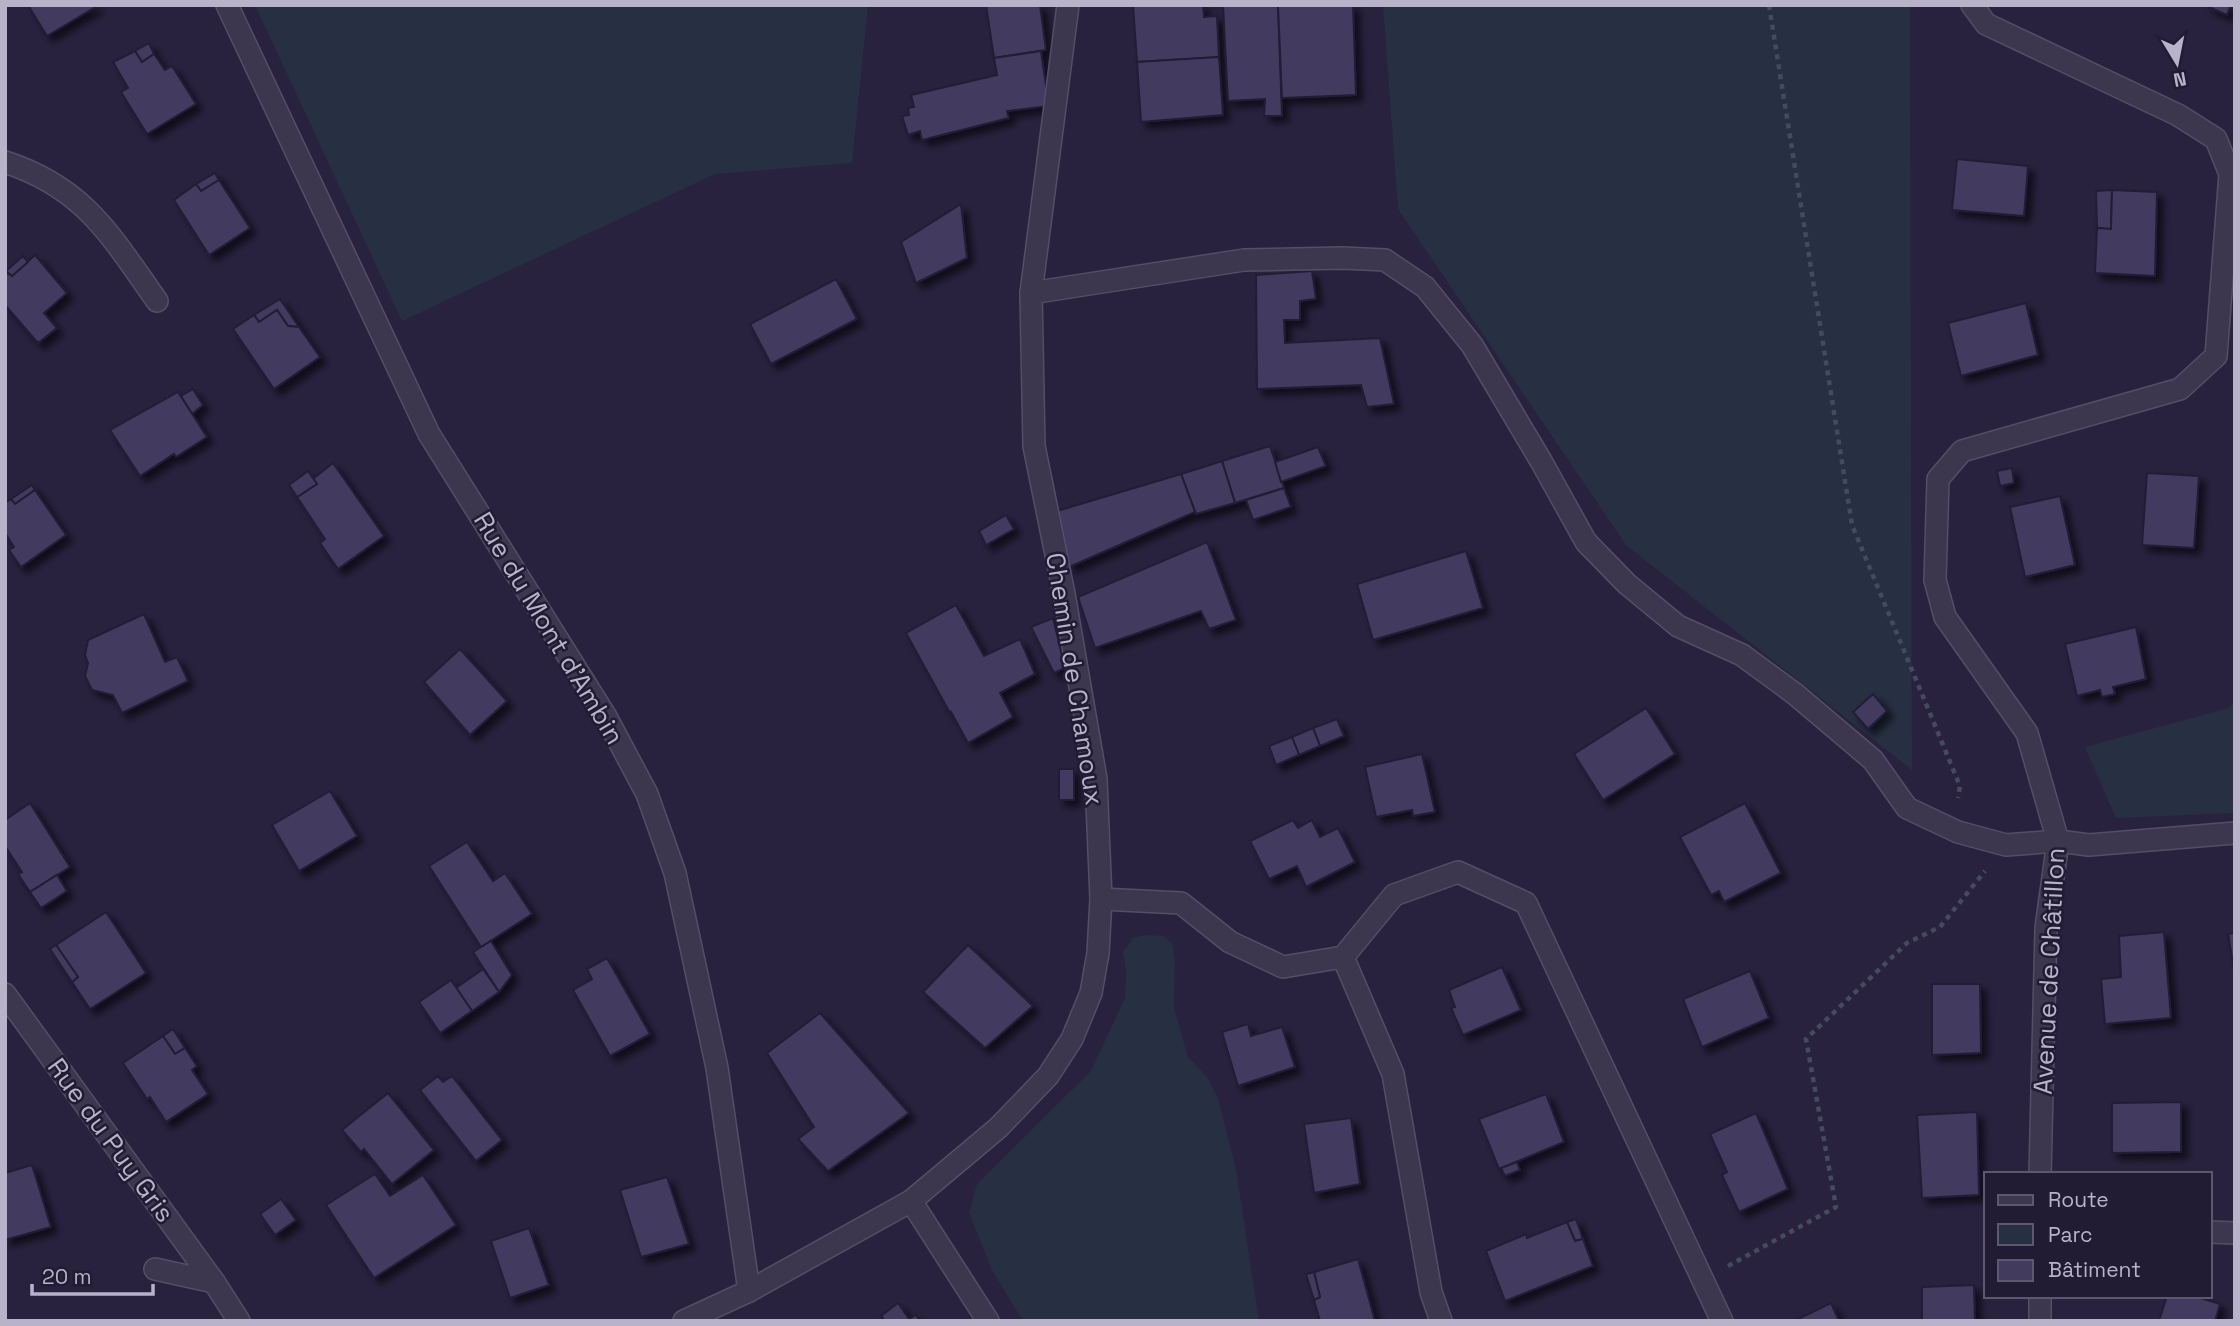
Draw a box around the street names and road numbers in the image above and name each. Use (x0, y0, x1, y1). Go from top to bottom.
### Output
street label: Rue du Mont d'Ambin (466, 506, 632, 750)
street label: Chemin de Chamoux (1038, 550, 1112, 808)
street label: Avenue de Châtillon (2026, 847, 2072, 1095)
street label: Rue du Puy Gris (40, 1051, 182, 1229)

